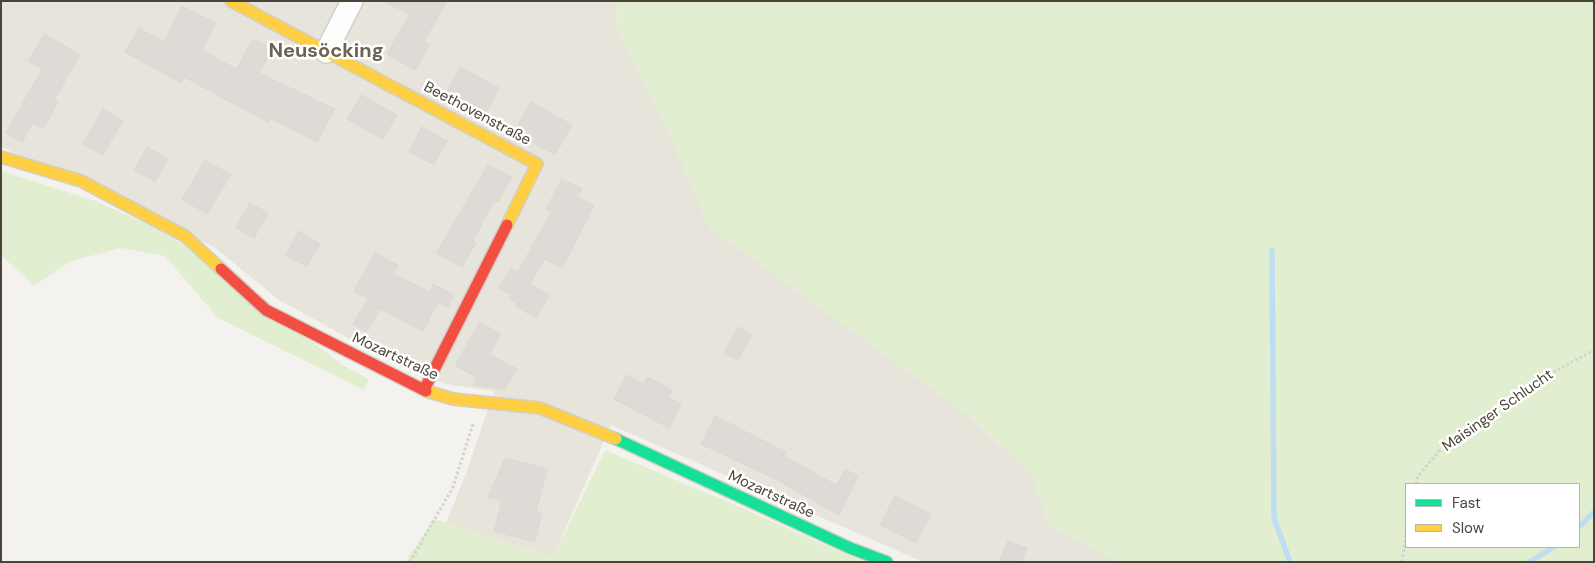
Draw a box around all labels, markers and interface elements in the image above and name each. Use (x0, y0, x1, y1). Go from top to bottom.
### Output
district label: Neusöcking (268, 40, 384, 64)
street label: Beethovenstraße (420, 78, 534, 150)
street label: Mozartstraße (349, 329, 441, 385)
street label: Maisinger Schlucht (1439, 366, 1557, 456)
street label: Mozartstraße (725, 467, 817, 523)
legend (1405, 483, 1580, 548)
text: Fast (1452, 493, 1481, 513)
text: Slow (1452, 518, 1484, 538)

